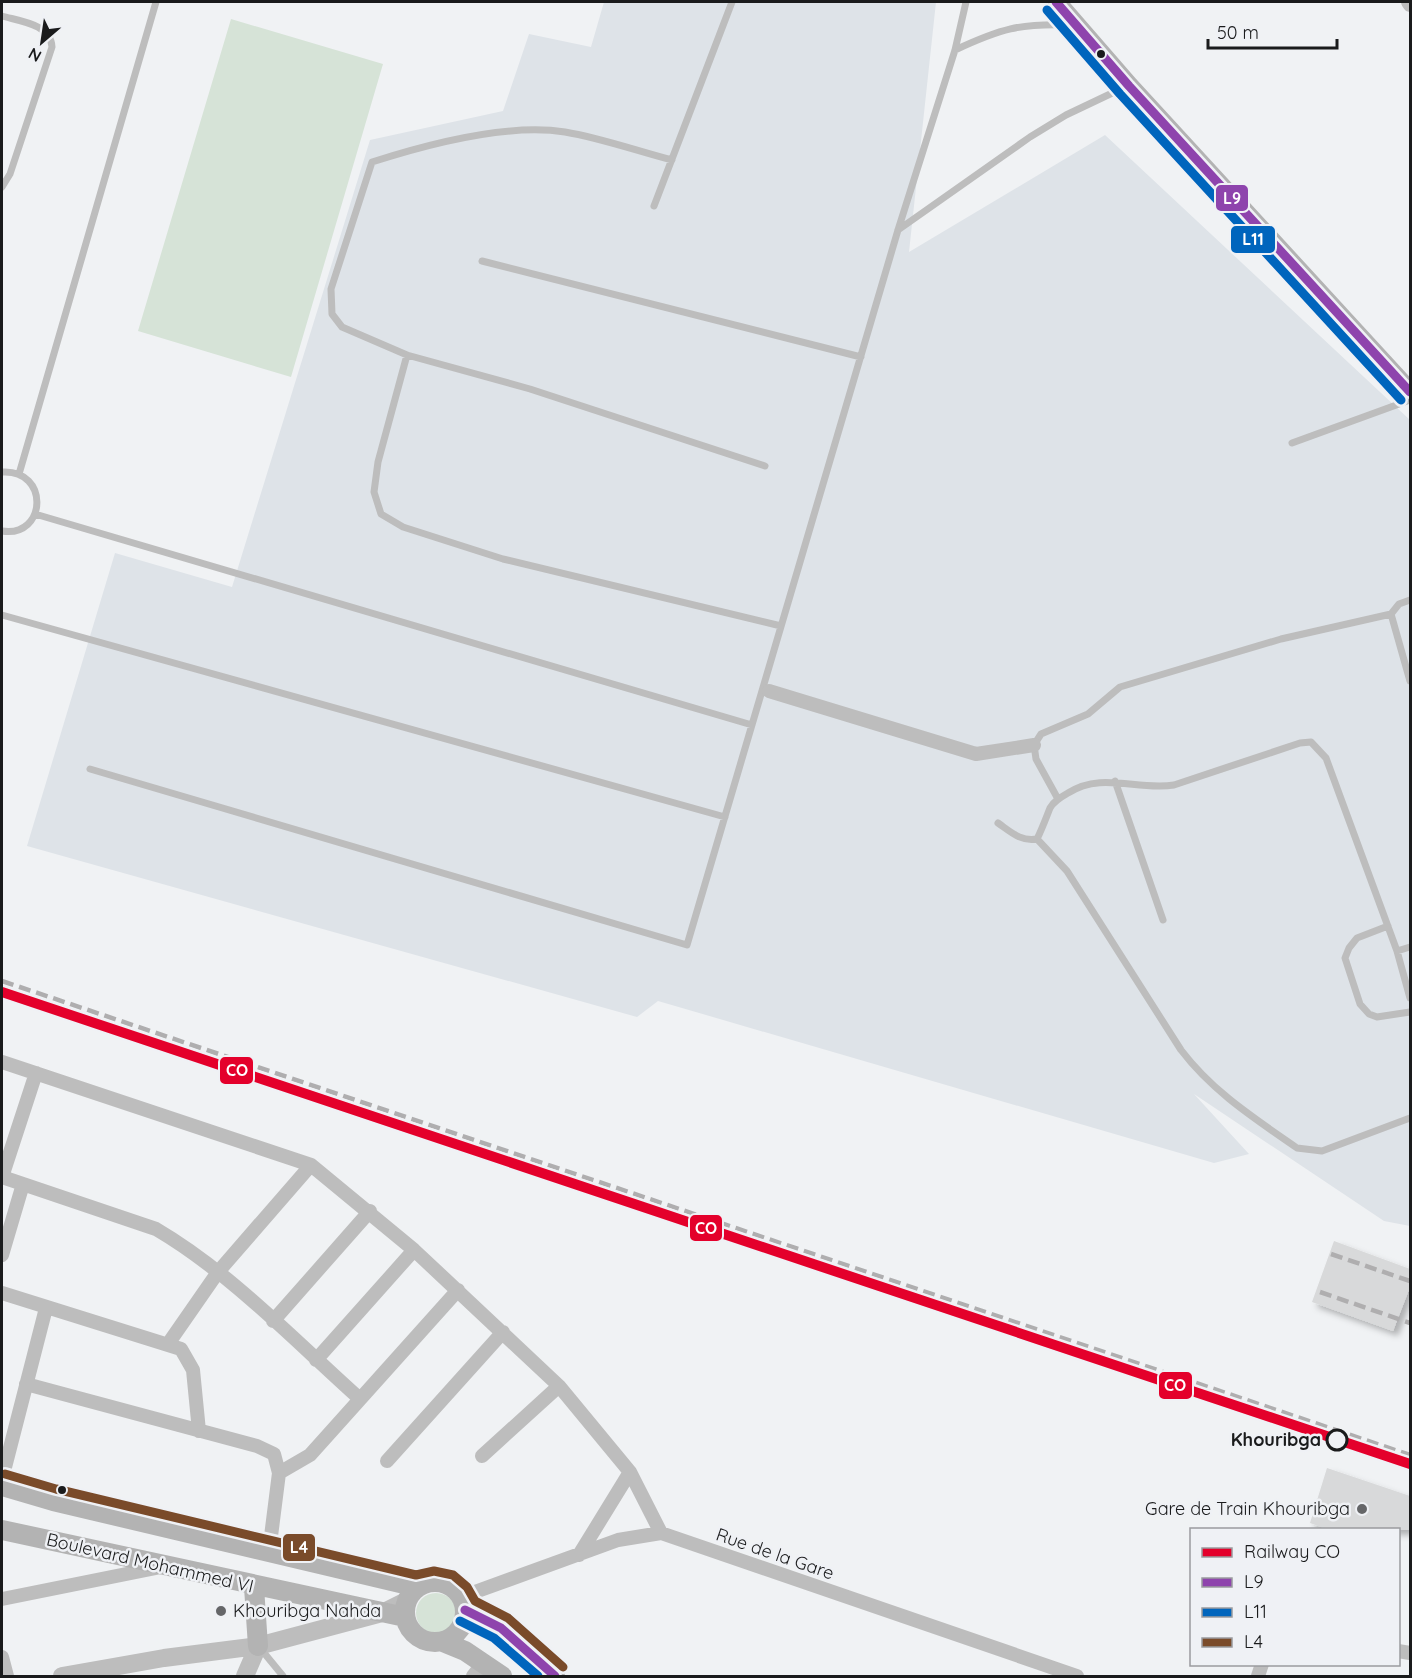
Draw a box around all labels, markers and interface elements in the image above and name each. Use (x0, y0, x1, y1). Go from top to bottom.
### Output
north arrow (12, 12, 72, 72)
scale bar (1208, 12, 1337, 50)
text: 50 m (1217, 21, 1259, 44)
text: N (25, 44, 45, 67)
unlabelled marker (1095, 48, 1107, 60)
line badge: L9 (1215, 184, 1249, 212)
text: L9 (1223, 188, 1241, 208)
line badge: L11 (1230, 225, 1276, 254)
text: L11 (1242, 229, 1264, 249)
line badge: CO (219, 1056, 254, 1085)
text: CO (226, 1060, 248, 1080)
line badge: CO (689, 1214, 723, 1242)
text: CO (695, 1218, 717, 1238)
line badge: CO (1158, 1371, 1193, 1400)
text: CO (1164, 1375, 1186, 1395)
place label: Khouribga (1231, 1428, 1321, 1451)
marker: Khouribga (1326, 1429, 1348, 1451)
unlabelled marker (56, 1484, 68, 1496)
place label: Gare de Train Khouribga (1145, 1497, 1350, 1520)
marker: Gare de Train Khouribga (1355, 1502, 1369, 1516)
street label: Rue de la Gare (713, 1523, 837, 1585)
street label: Boulevard Mohammed VI (44, 1527, 256, 1598)
legend (1190, 1528, 1400, 1666)
line badge: L4 (282, 1533, 316, 1562)
text: L4 (290, 1537, 309, 1557)
text: Railway CO (1244, 1540, 1340, 1563)
text: L9 (1244, 1570, 1264, 1593)
place label: Khouribga Nahda (233, 1599, 381, 1622)
text: L11 (1244, 1600, 1267, 1623)
marker: Khouribga Nahda (214, 1604, 228, 1618)
text: L4 (1244, 1630, 1263, 1653)

